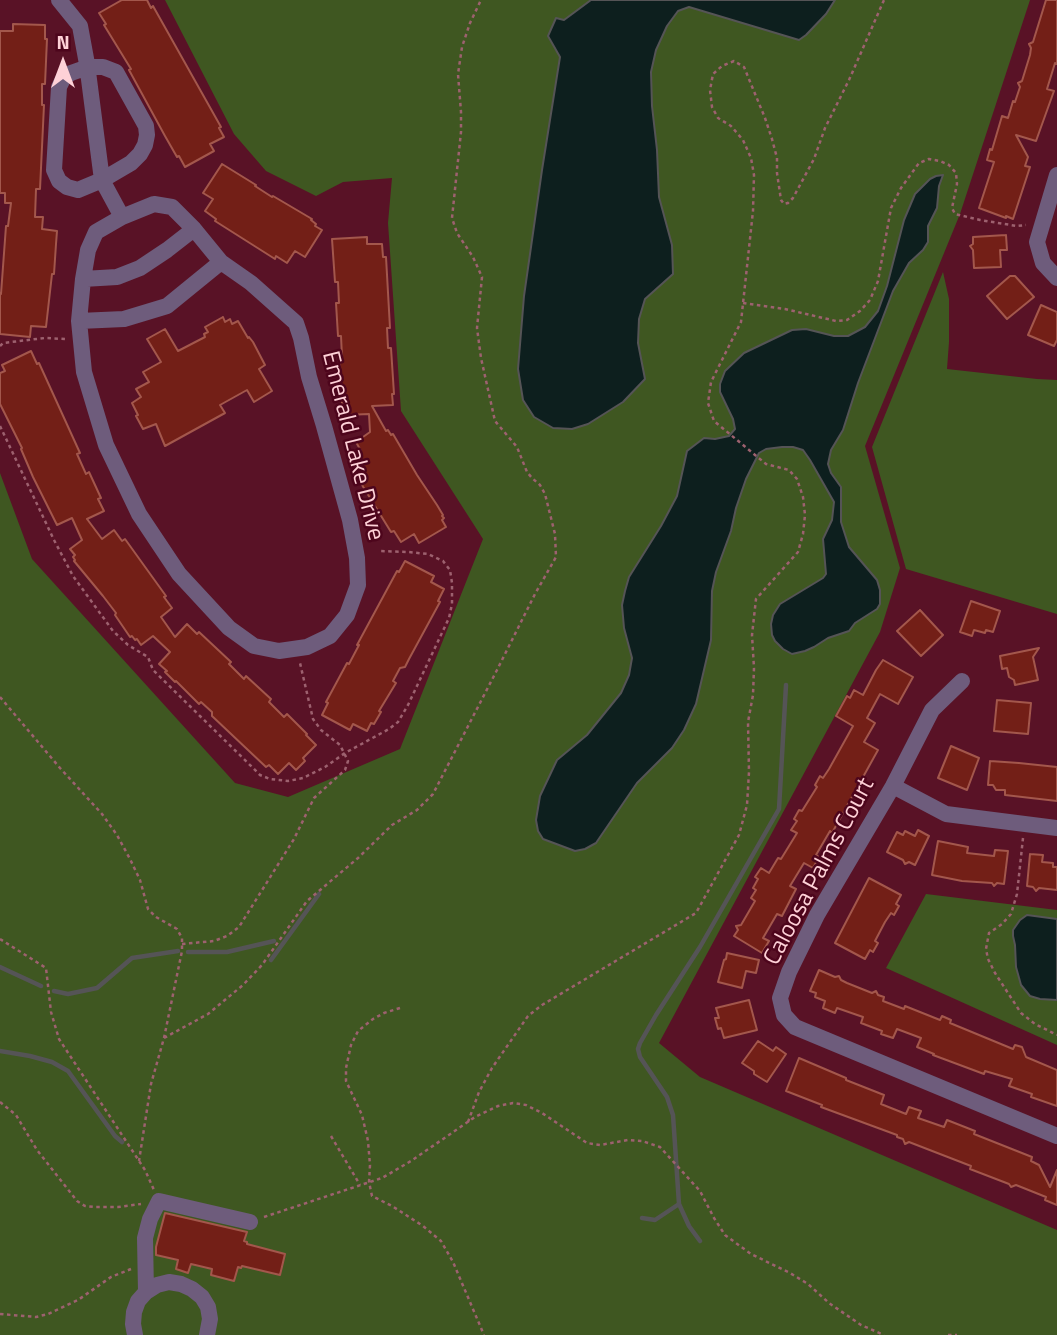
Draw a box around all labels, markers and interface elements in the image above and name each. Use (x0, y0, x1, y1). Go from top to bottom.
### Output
text: N (56, 27, 70, 56)
north arrow (28, 28, 98, 98)
street label: Emerald Lake Drive (315, 348, 389, 544)
street label: Caloosa Palms Court (759, 774, 881, 970)

